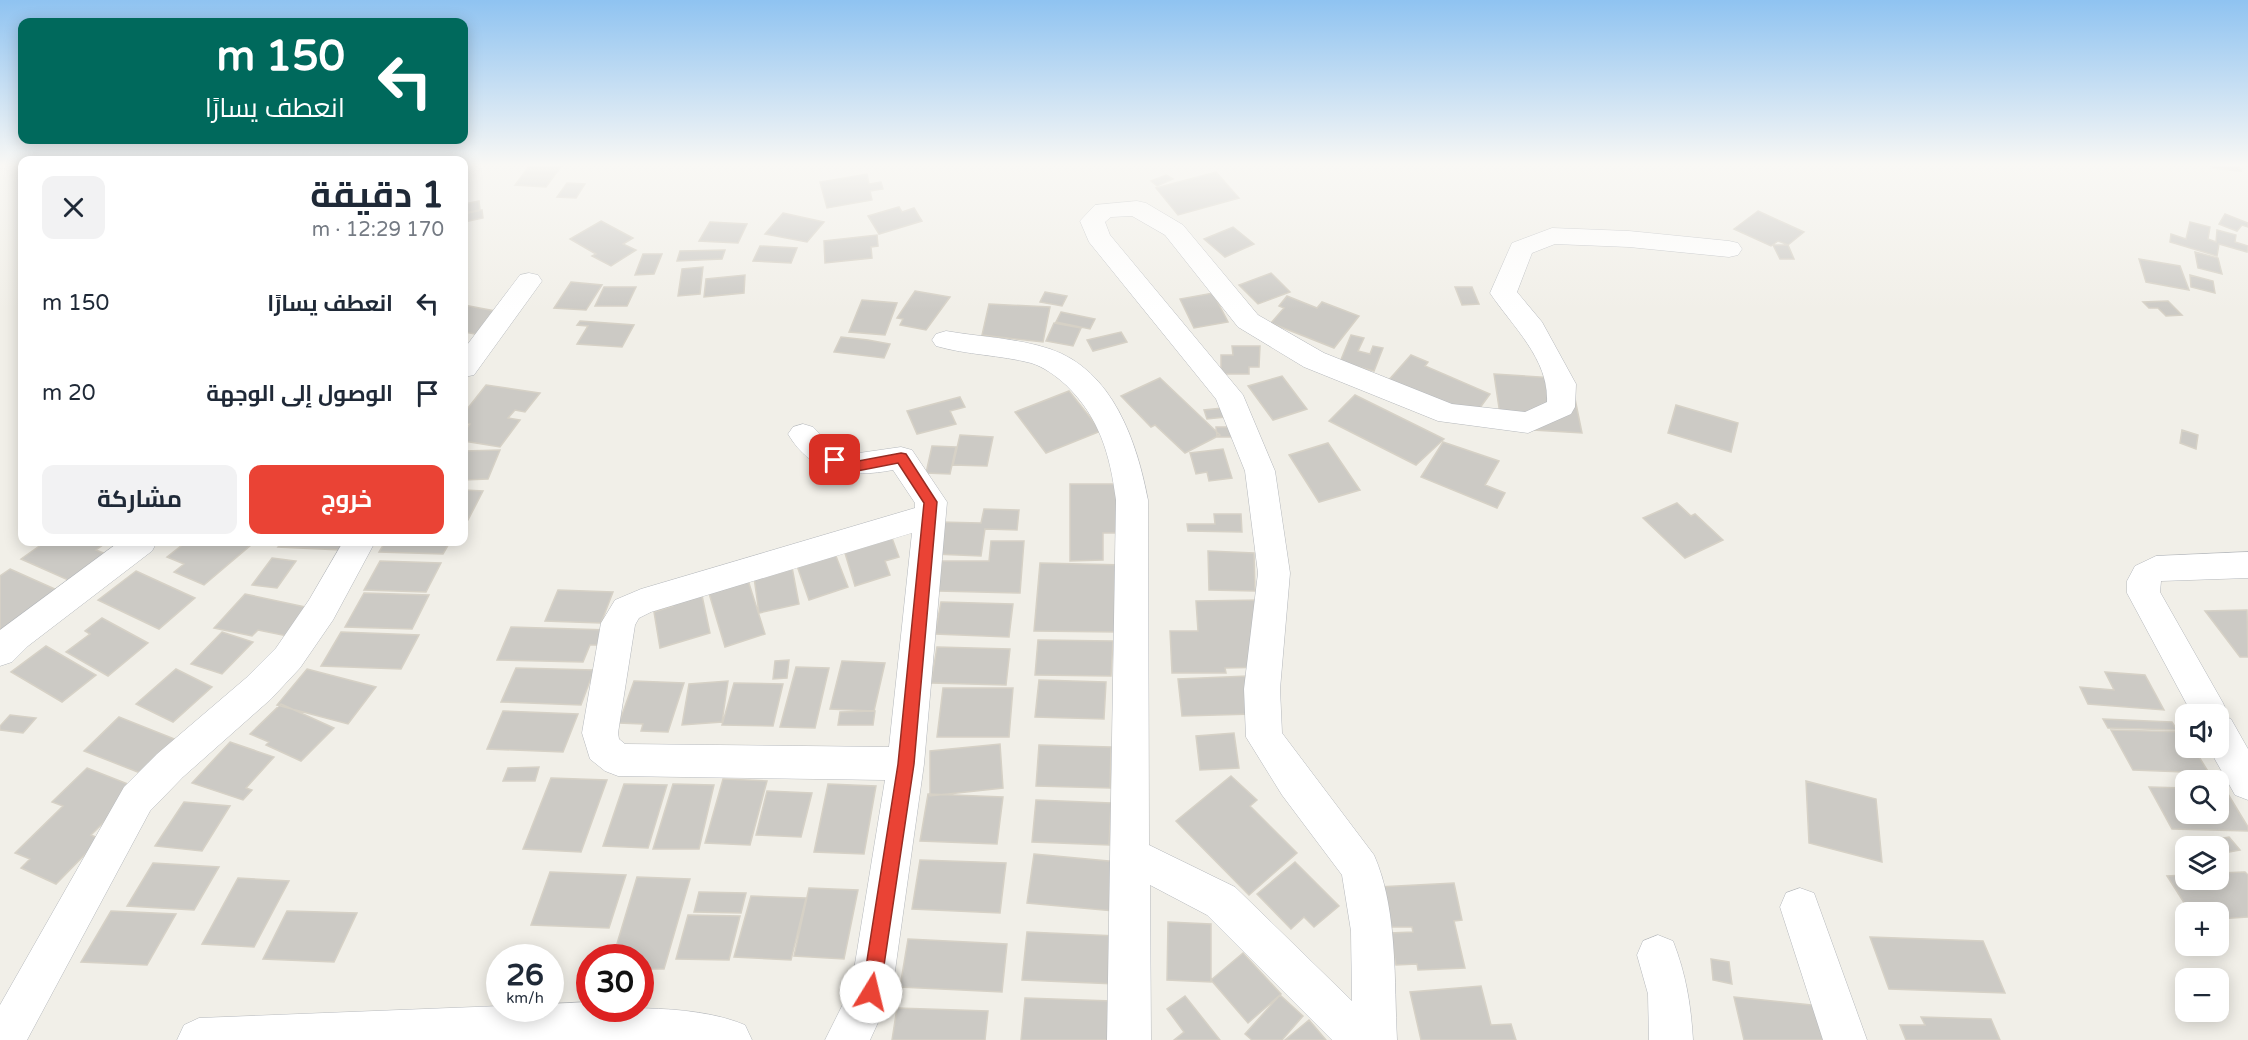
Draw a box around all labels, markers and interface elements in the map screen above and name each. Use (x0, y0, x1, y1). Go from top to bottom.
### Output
text: 150 m (216, 31, 345, 82)
icon: left (366, 42, 444, 120)
text: انعطف يسارًا (205, 92, 345, 125)
text: 1 دقيقة (310, 174, 444, 217)
button: close (42, 176, 105, 239)
text: 170 m · 12:29 (312, 218, 444, 242)
icon: left (411, 287, 444, 320)
text: 150 m (42, 290, 109, 316)
text: انعطف يسارًا (267, 291, 393, 317)
icon: arrive (411, 377, 444, 410)
text: 20 m (42, 380, 96, 406)
text: الوصول إلى الوجهة (206, 381, 393, 407)
pin (809, 434, 860, 485)
icon: arrive (818, 443, 851, 476)
button: مشاركة (42, 465, 237, 534)
button: خروج (249, 465, 444, 534)
map controls (2175, 704, 2229, 1022)
button: sound (2175, 704, 2229, 758)
button: search (2175, 770, 2229, 824)
button: layers (2175, 836, 2229, 890)
button: + (2175, 902, 2229, 956)
speed limit sign: 30 (576, 944, 654, 1022)
text: 26 (506, 957, 544, 994)
position arrow (839, 960, 903, 1024)
button: − (2175, 968, 2229, 1022)
text: km/h (506, 989, 544, 1007)

